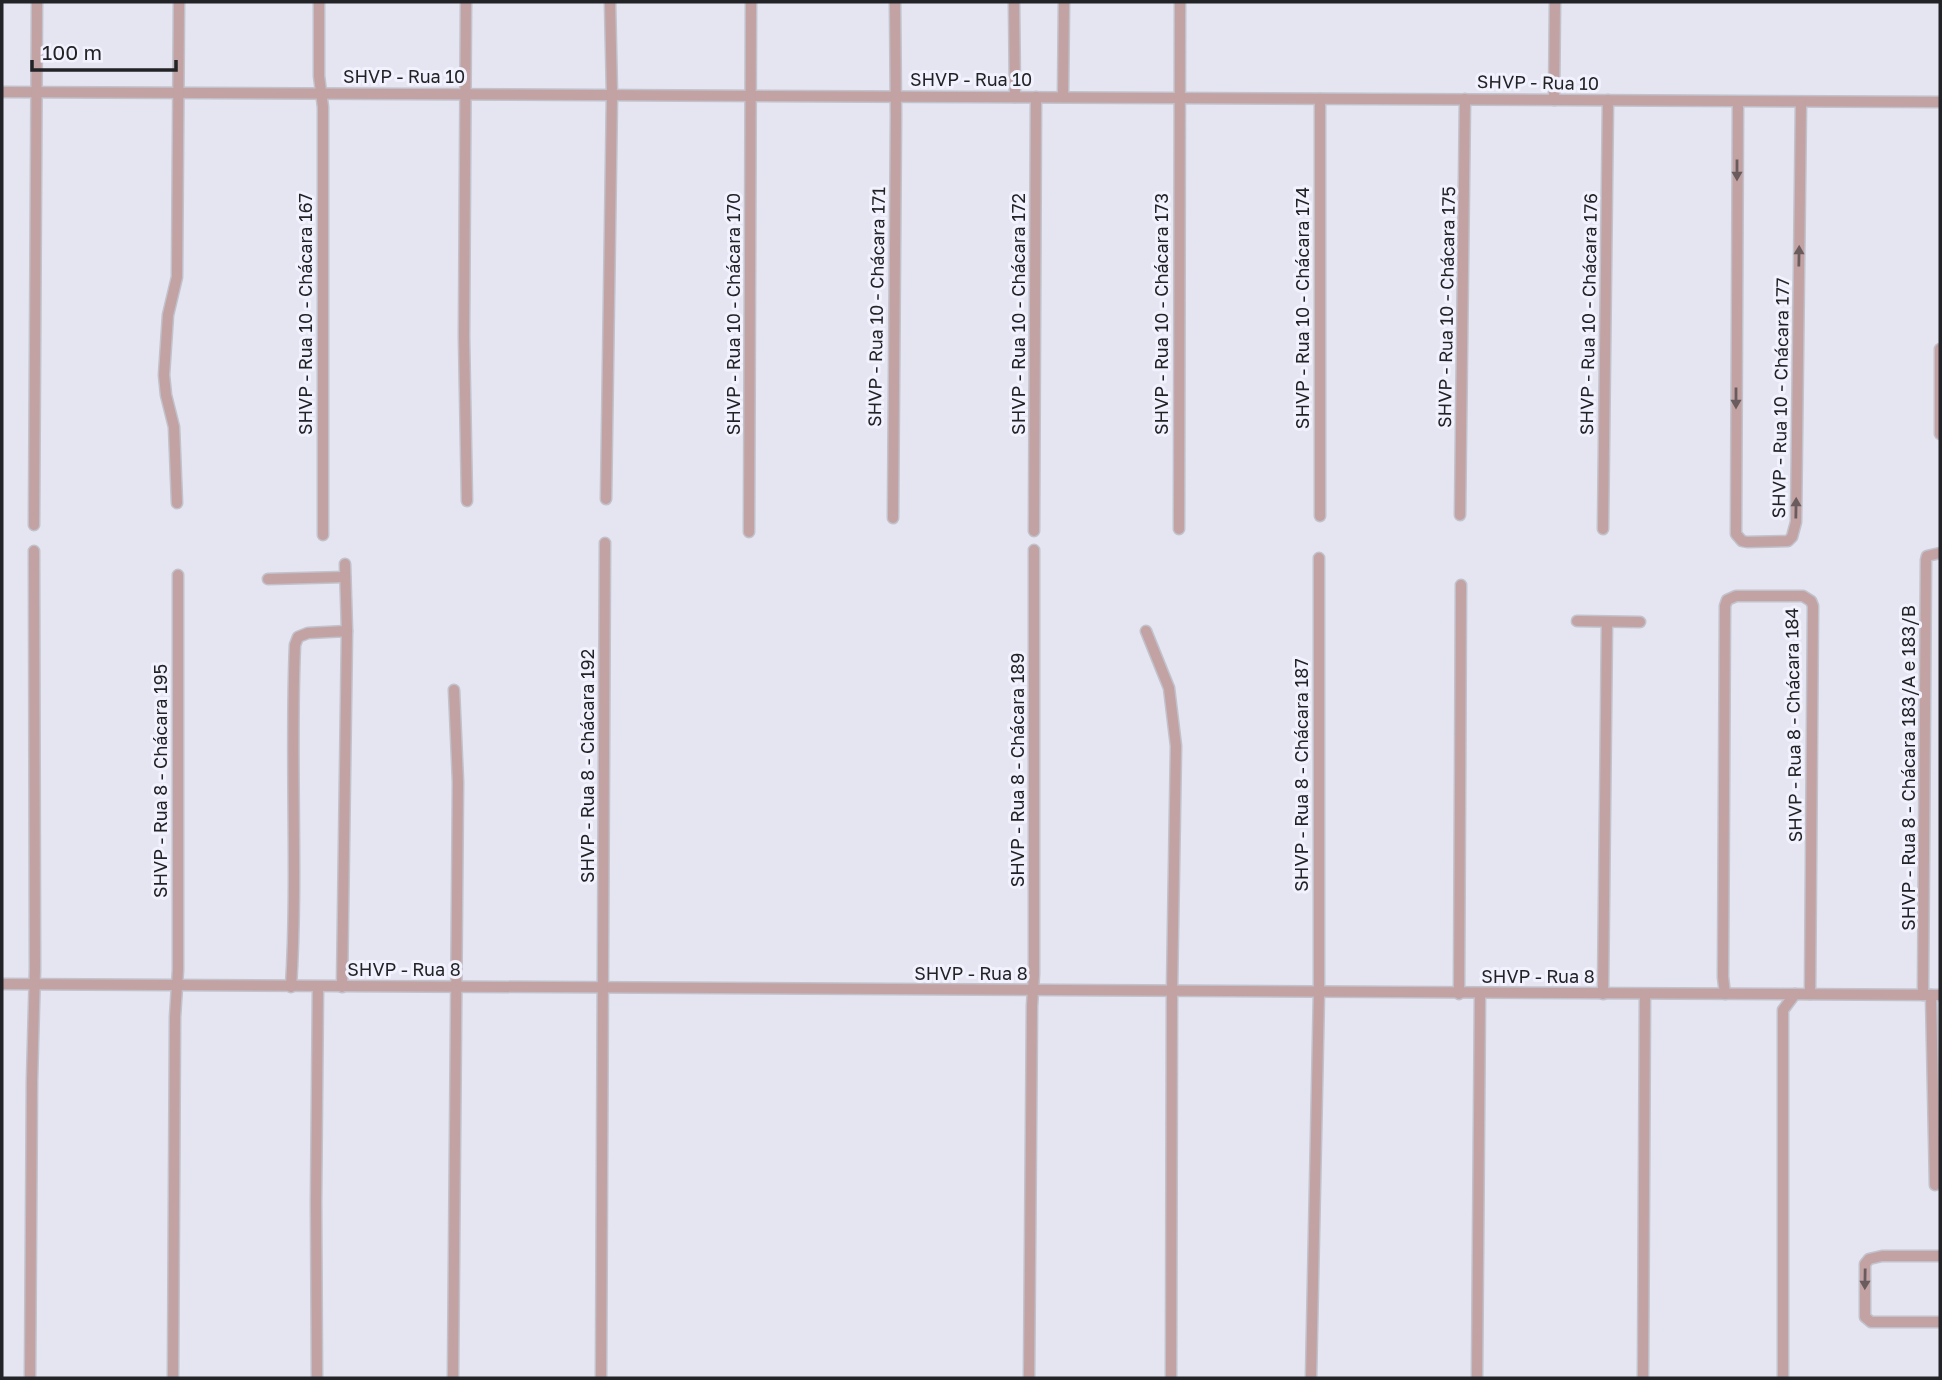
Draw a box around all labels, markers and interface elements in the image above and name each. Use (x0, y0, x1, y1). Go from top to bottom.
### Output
scale bar (32, 28, 175, 72)
text: 100 m (42, 39, 102, 65)
street label: SHVP - Rua 10 (343, 65, 465, 87)
street label: SHVP - Rua 10 (910, 68, 1032, 90)
street label: SHVP - Rua 10 (1477, 70, 1599, 94)
one-way arrow (1732, 160, 1743, 182)
street label: SHVP - Rua 10 - Chácara 175 (1433, 186, 1459, 428)
street label: SHVP - Rua 10 - Chácara 171 (863, 187, 889, 427)
street label: SHVP - Rua 10 - Chácara 174 (1291, 187, 1313, 429)
street label: SHVP - Rua 10 - Chácara 167 (294, 193, 316, 435)
street label: SHVP - Rua 10 - Chácara 170 (722, 193, 744, 435)
street label: SHVP - Rua 10 - Chácara 172 (1007, 193, 1029, 435)
street label: SHVP - Rua 10 - Chácara 173 (1150, 193, 1172, 435)
street label: SHVP - Rua 10 - Chácara 176 (1575, 193, 1601, 435)
one-way arrow (1794, 245, 1805, 267)
street label: SHVP - Rua 10 - Chácara 177 (1767, 277, 1793, 519)
one-way arrow (1730, 387, 1742, 409)
one-way arrow (1790, 497, 1802, 519)
street label: SHVP - Rua 8 - Chácara 183/A e 183/B (1897, 605, 1919, 931)
street label: SHVP - Rua 8 - Chácara 184 (1780, 607, 1806, 843)
street label: SHVP - Rua 8 - Chácara 192 (576, 649, 598, 883)
street label: SHVP - Rua 8 - Chácara 189 (1006, 653, 1028, 887)
street label: SHVP - Rua 8 - Chácara 187 (1290, 658, 1312, 892)
street label: SHVP - Rua 8 - Chácara 195 (149, 664, 171, 898)
street label: SHVP - Rua 8 (347, 958, 461, 980)
street label: SHVP - Rua 8 (914, 962, 1028, 984)
street label: SHVP - Rua 8 (1481, 965, 1595, 987)
one-way arrow (1859, 1268, 1871, 1290)

